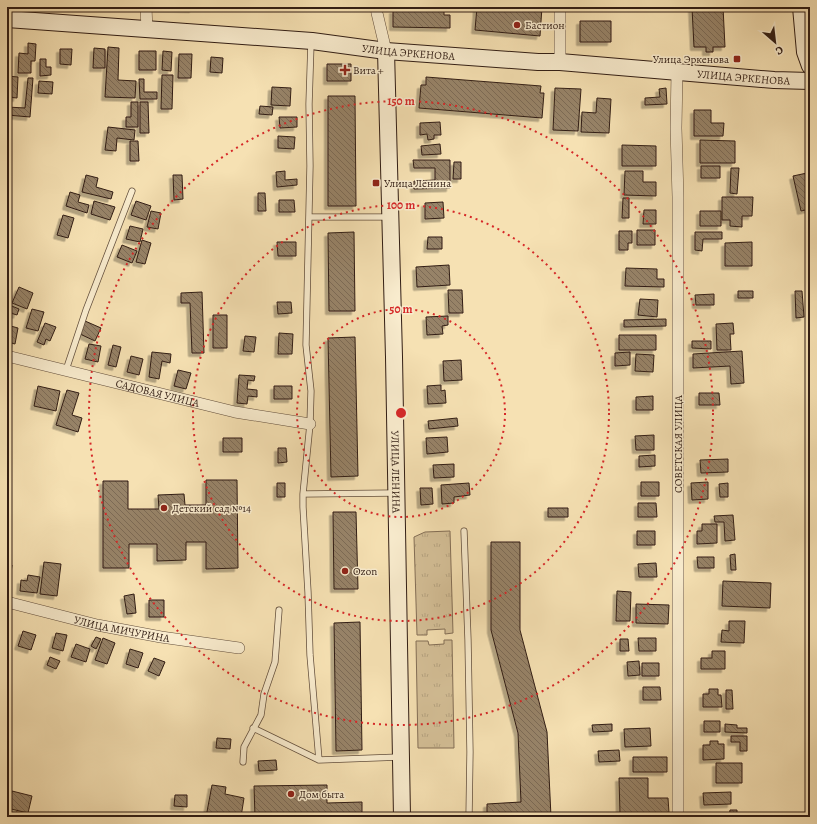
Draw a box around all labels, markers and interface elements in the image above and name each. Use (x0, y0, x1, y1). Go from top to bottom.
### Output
place label: Бастион (525, 18, 565, 33)
marker: Бастион (512, 20, 522, 30)
north arrow (755, 22, 795, 62)
street label: УЛИЦА ЭРКЕНОВА (361, 40, 456, 64)
text: С (773, 42, 786, 59)
place label: Улица Эркенова (653, 52, 730, 67)
marker: Улица Эркенова (732, 54, 742, 64)
place label: Вита + (353, 63, 384, 78)
marker: Вита + (340, 65, 350, 75)
street label: УЛИЦА ЭРКЕНОВА (696, 66, 791, 88)
text: 150 m (387, 93, 415, 109)
place label: Улица Ленина (384, 176, 452, 191)
marker: Улица Ленина (371, 178, 381, 188)
text: 100 m (387, 197, 415, 213)
text: 50 m (389, 301, 413, 317)
street label: САДОВАЯ УЛИЦА (114, 375, 202, 411)
street label: СОВЕТСКАЯ УЛИЦА (671, 394, 686, 493)
centre of rings (394, 406, 408, 420)
street label: УЛИЦА ЛЕНИНА (388, 430, 404, 514)
place label: Детский сад №14 (172, 501, 251, 516)
marker: Детский сад №14 (159, 503, 169, 513)
place label: Ozon (353, 564, 377, 579)
marker: Ozon (340, 566, 350, 576)
street label: УЛИЦА МИЧУРИНА (72, 612, 171, 646)
place label: Дом быта (299, 787, 345, 802)
marker: Дом быта (286, 789, 296, 799)

